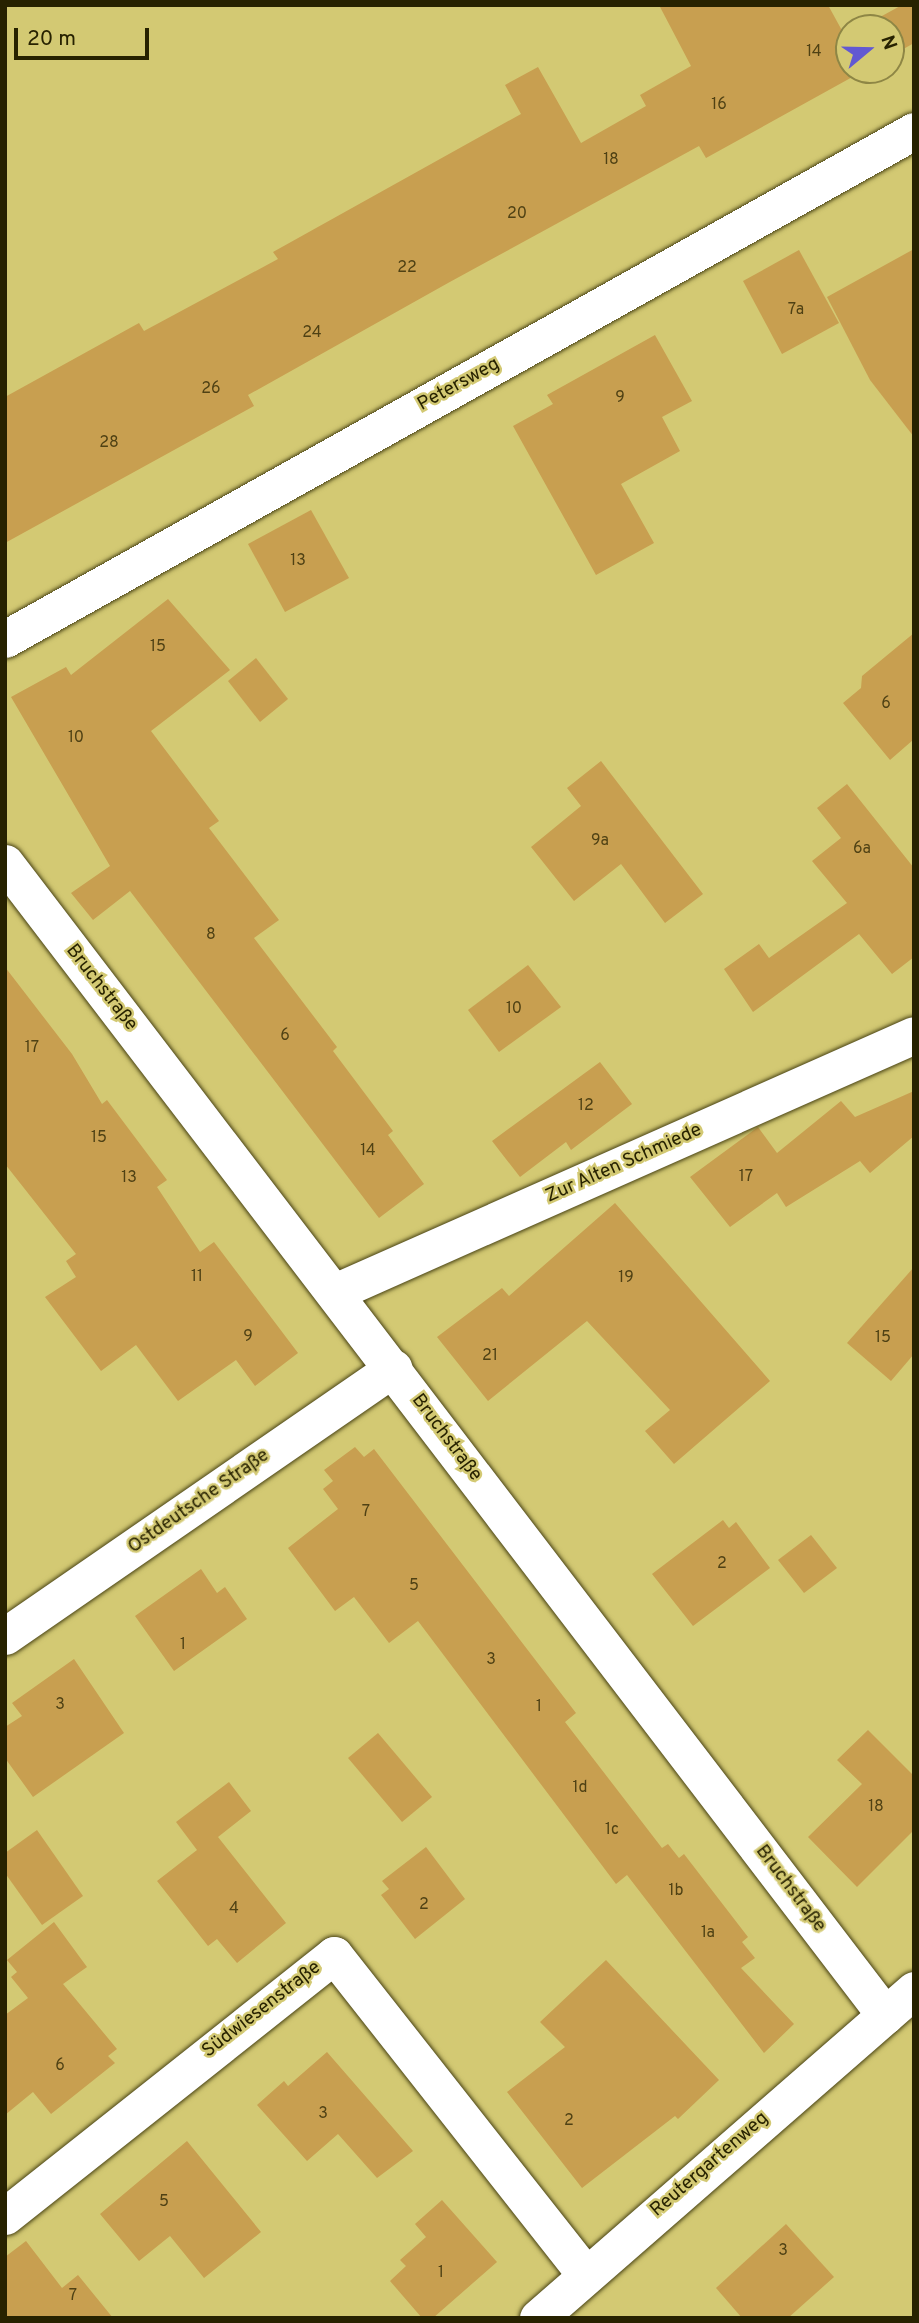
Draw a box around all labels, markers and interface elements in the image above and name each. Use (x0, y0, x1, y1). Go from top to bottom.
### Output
scale bar (18, 14, 152, 58)
north arrow (835, 14, 905, 84)
text: 20 m (27, 26, 76, 53)
text: N (874, 32, 902, 53)
house number: 14 (806, 42, 822, 62)
house number: 16 (711, 95, 727, 115)
house number: 18 (603, 150, 619, 170)
house number: 20 (507, 204, 527, 224)
house number: 22 (397, 258, 417, 278)
house number: 7a (788, 300, 804, 320)
house number: 24 (302, 323, 322, 343)
street label: Petersweg (414, 353, 504, 417)
house number: 26 (201, 379, 221, 399)
house number: 9 (615, 388, 625, 408)
house number: 28 (99, 433, 119, 453)
house number: 13 (290, 551, 306, 571)
house number: 15 (150, 637, 166, 657)
house number: 6 (881, 694, 891, 714)
house number: 10 (68, 728, 84, 748)
house number: 9a (591, 831, 609, 851)
house number: 6a (853, 839, 871, 859)
house number: 8 (206, 925, 216, 945)
street label: Bruchstraße (60, 940, 142, 1036)
house number: 10 (506, 999, 522, 1019)
house number: 6 (280, 1026, 290, 1046)
house number: 17 (25, 1038, 39, 1058)
house number: 12 (578, 1096, 594, 1116)
street label: Zur Alten Schmiede (542, 1119, 706, 1209)
house number: 15 (91, 1128, 107, 1148)
house number: 14 (360, 1141, 376, 1161)
house number: 17 (739, 1167, 753, 1187)
house number: 13 (121, 1168, 137, 1188)
house number: 11 (191, 1267, 203, 1287)
house number: 19 (618, 1268, 634, 1288)
house number: 9 (243, 1327, 253, 1347)
house number: 15 (875, 1328, 891, 1348)
house number: 21 (482, 1346, 498, 1366)
street label: Bruchstraße (406, 1390, 486, 1486)
street label: Ostdeutsche Straße (124, 1445, 274, 1559)
house number: 7 (362, 1502, 370, 1522)
house number: 2 (717, 1554, 727, 1574)
house number: 5 (409, 1576, 419, 1596)
house number: 1 (180, 1635, 186, 1655)
house number: 3 (486, 1650, 496, 1670)
house number: 3 (55, 1695, 65, 1715)
house number: 1 (536, 1697, 542, 1717)
house number: 1d (573, 1778, 587, 1798)
house number: 18 (868, 1797, 884, 1817)
house number: 1c (605, 1820, 619, 1840)
street label: Bruchstraße (750, 1841, 830, 1937)
house number: 1b (669, 1881, 683, 1901)
house number: 2 (419, 1895, 429, 1915)
house number: 4 (229, 1899, 239, 1919)
house number: 1a (701, 1923, 715, 1943)
street label: Südwiesenstraße (198, 1957, 326, 2063)
house number: 6 (55, 2056, 65, 2076)
house number: 3 (318, 2104, 328, 2124)
street label: Reutergartenweg (646, 2108, 774, 2222)
house number: 2 (564, 2111, 574, 2131)
house number: 5 (159, 2192, 169, 2212)
house number: 3 (778, 2241, 788, 2261)
house number: 1 (438, 2263, 444, 2283)
house number: 7 (69, 2286, 77, 2306)

